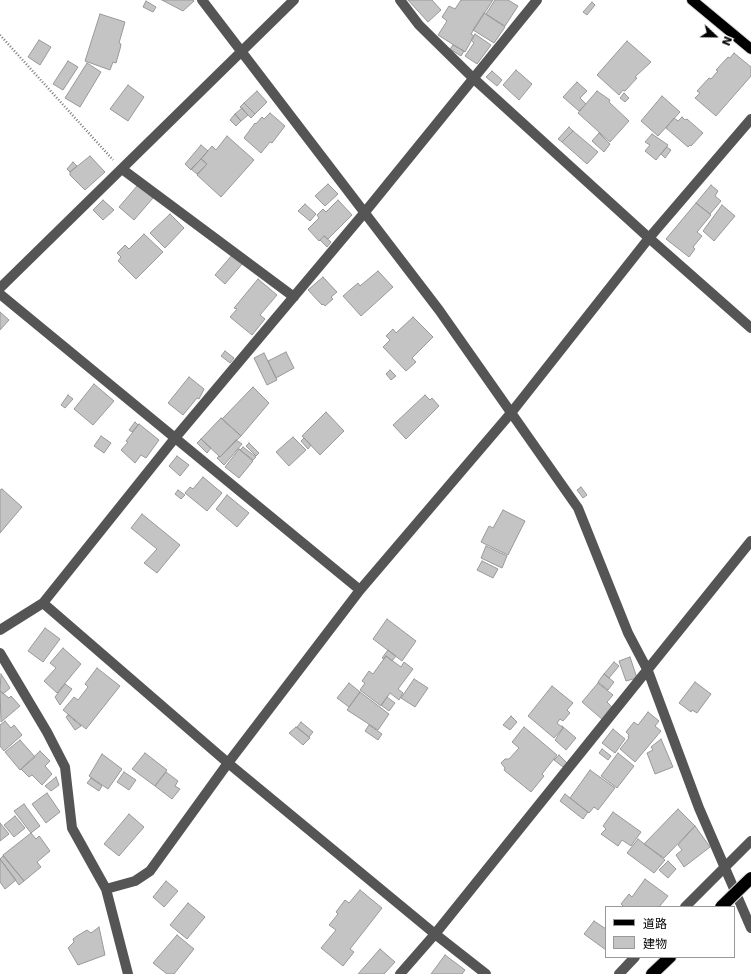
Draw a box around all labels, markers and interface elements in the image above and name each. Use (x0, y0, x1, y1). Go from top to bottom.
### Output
north arrow (695, 16, 735, 56)
text: N (719, 34, 734, 47)
legend (605, 906, 735, 958)
text: 道路 (643, 917, 667, 931)
text: 建物 (643, 937, 667, 951)

